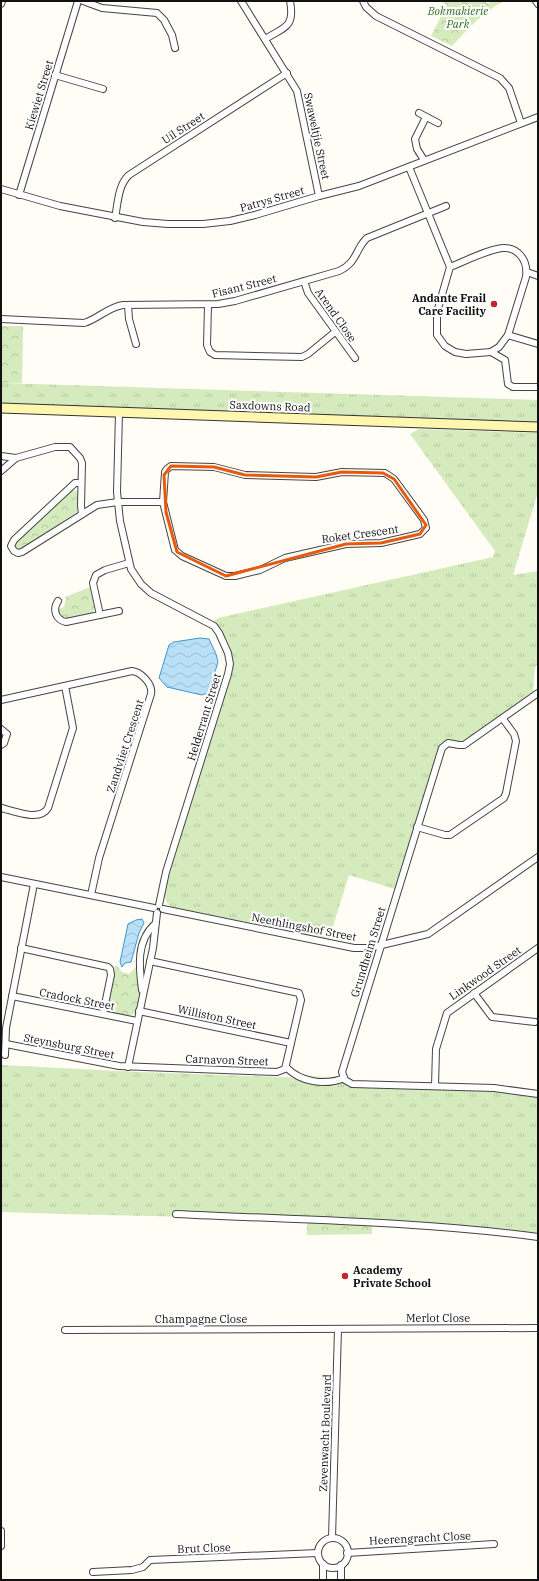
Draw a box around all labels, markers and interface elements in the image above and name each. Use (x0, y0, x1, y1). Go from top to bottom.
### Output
park label: Bokmakierie Park (427, 4, 488, 31)
street label: Kiewiet Street (22, 58, 56, 132)
street label: Swaweltjie Street (301, 91, 333, 181)
street label: Uil Street (159, 109, 207, 147)
street label: Patrys Street (238, 183, 306, 215)
street label: Fisant Street (210, 271, 278, 301)
street label: Arend Close (312, 285, 360, 345)
place label: Andante Frail Care Facility (412, 291, 487, 318)
marker: Andante Frail Care Facility (489, 299, 499, 309)
street label: Saxdowns Road (229, 398, 311, 414)
street label: Roket Crescent (321, 522, 399, 546)
street label: Helderrant Street (184, 672, 224, 762)
street label: Zandvliet Crescent (103, 698, 147, 794)
street label: Grundheim Street (348, 905, 388, 999)
street label: Neethlingshof Street (250, 910, 358, 944)
street label: Linkwood Street (446, 943, 524, 1003)
street label: Cradock Street (38, 985, 116, 1013)
street label: Williston Street (176, 1002, 258, 1032)
street label: Steynsburg Street (22, 1030, 116, 1062)
street label: Carnavon Street (185, 1052, 269, 1068)
place label: Academy Private School (353, 1263, 432, 1290)
marker: Academy Private School (340, 1271, 350, 1281)
street label: Merlot Close (406, 1311, 470, 1325)
street label: Champagne Close (155, 1312, 247, 1326)
street label: Zevenwacht Boulevard (316, 1374, 334, 1492)
street label: Heerengracht Close (369, 1528, 471, 1548)
street label: Brut Close (177, 1540, 231, 1556)

